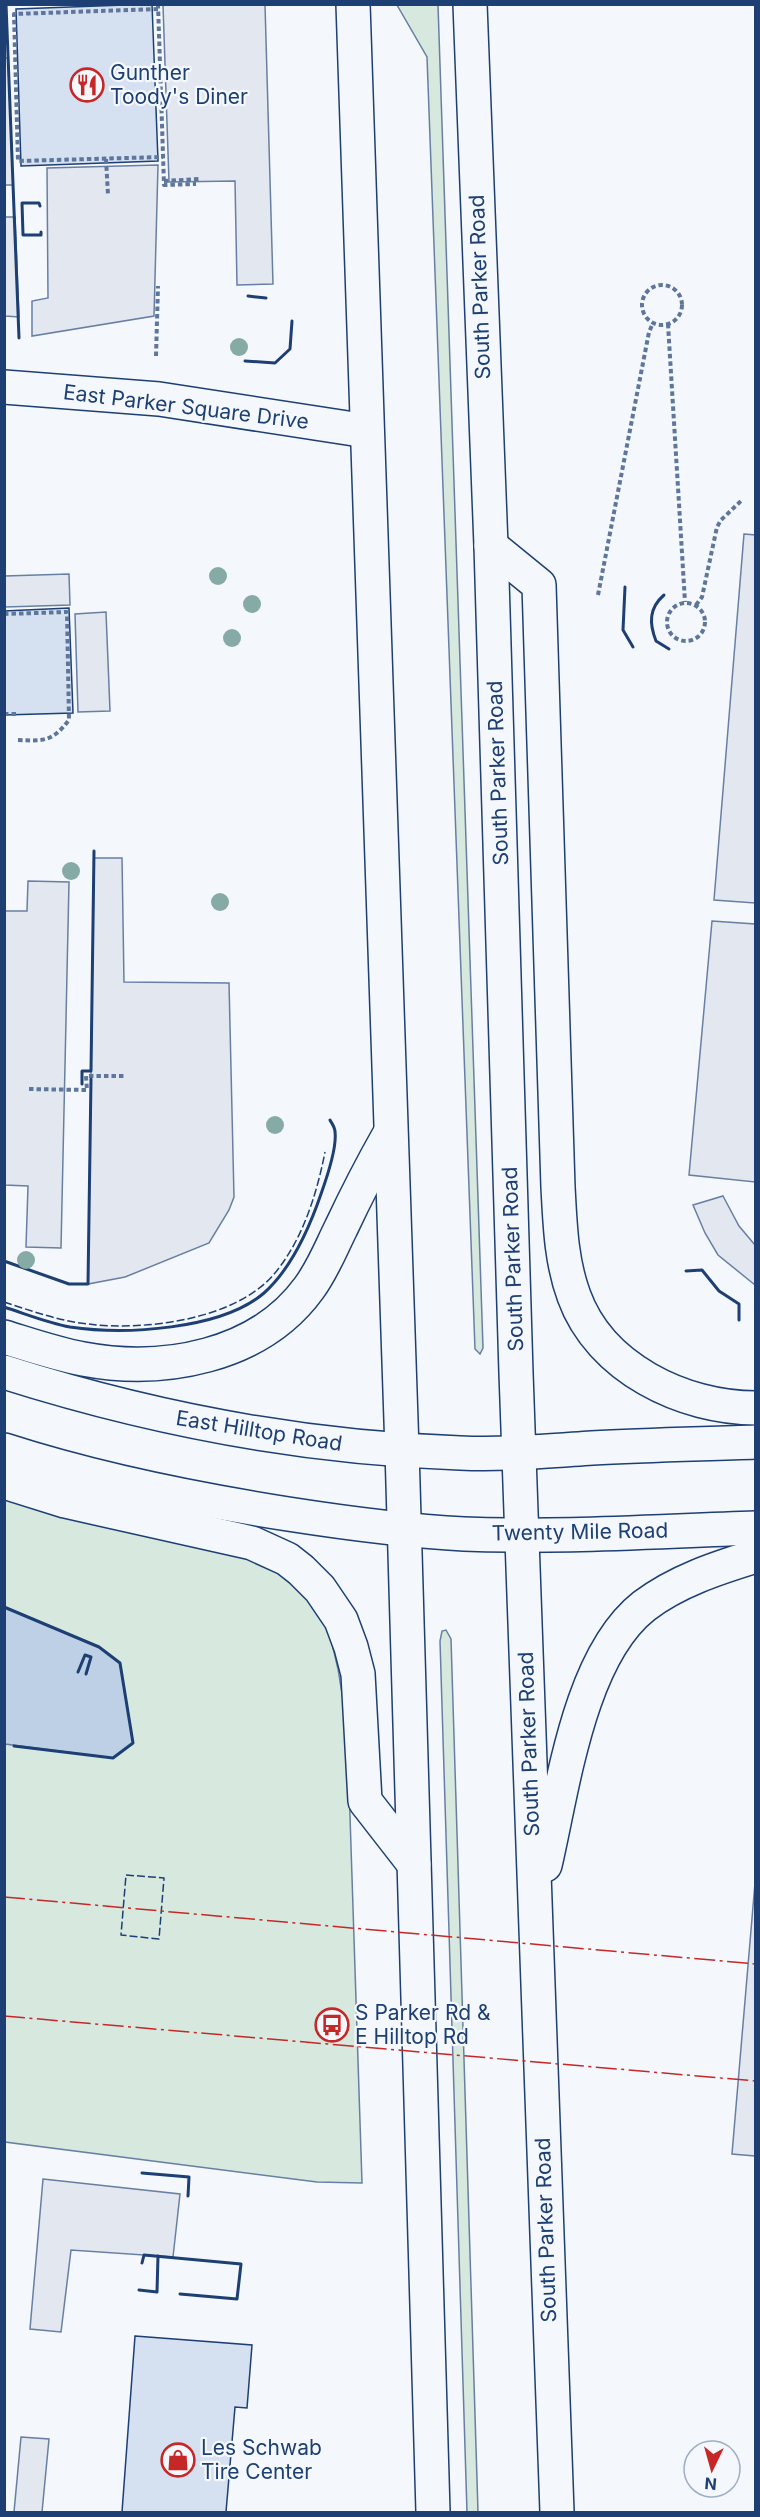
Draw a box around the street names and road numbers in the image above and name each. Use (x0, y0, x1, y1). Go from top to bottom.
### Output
street label: South Parker Road (464, 194, 495, 380)
street label: East Parker Square Drive (62, 379, 310, 434)
street label: South Parker Road (482, 680, 513, 866)
street label: South Parker Road (497, 1166, 528, 1352)
street label: East Hilltop Road (174, 1405, 344, 1456)
street label: Twenty Mile Road (491, 1517, 669, 1546)
street label: South Parker Road (513, 1651, 544, 1837)
street label: South Parker Road (530, 2137, 561, 2323)

